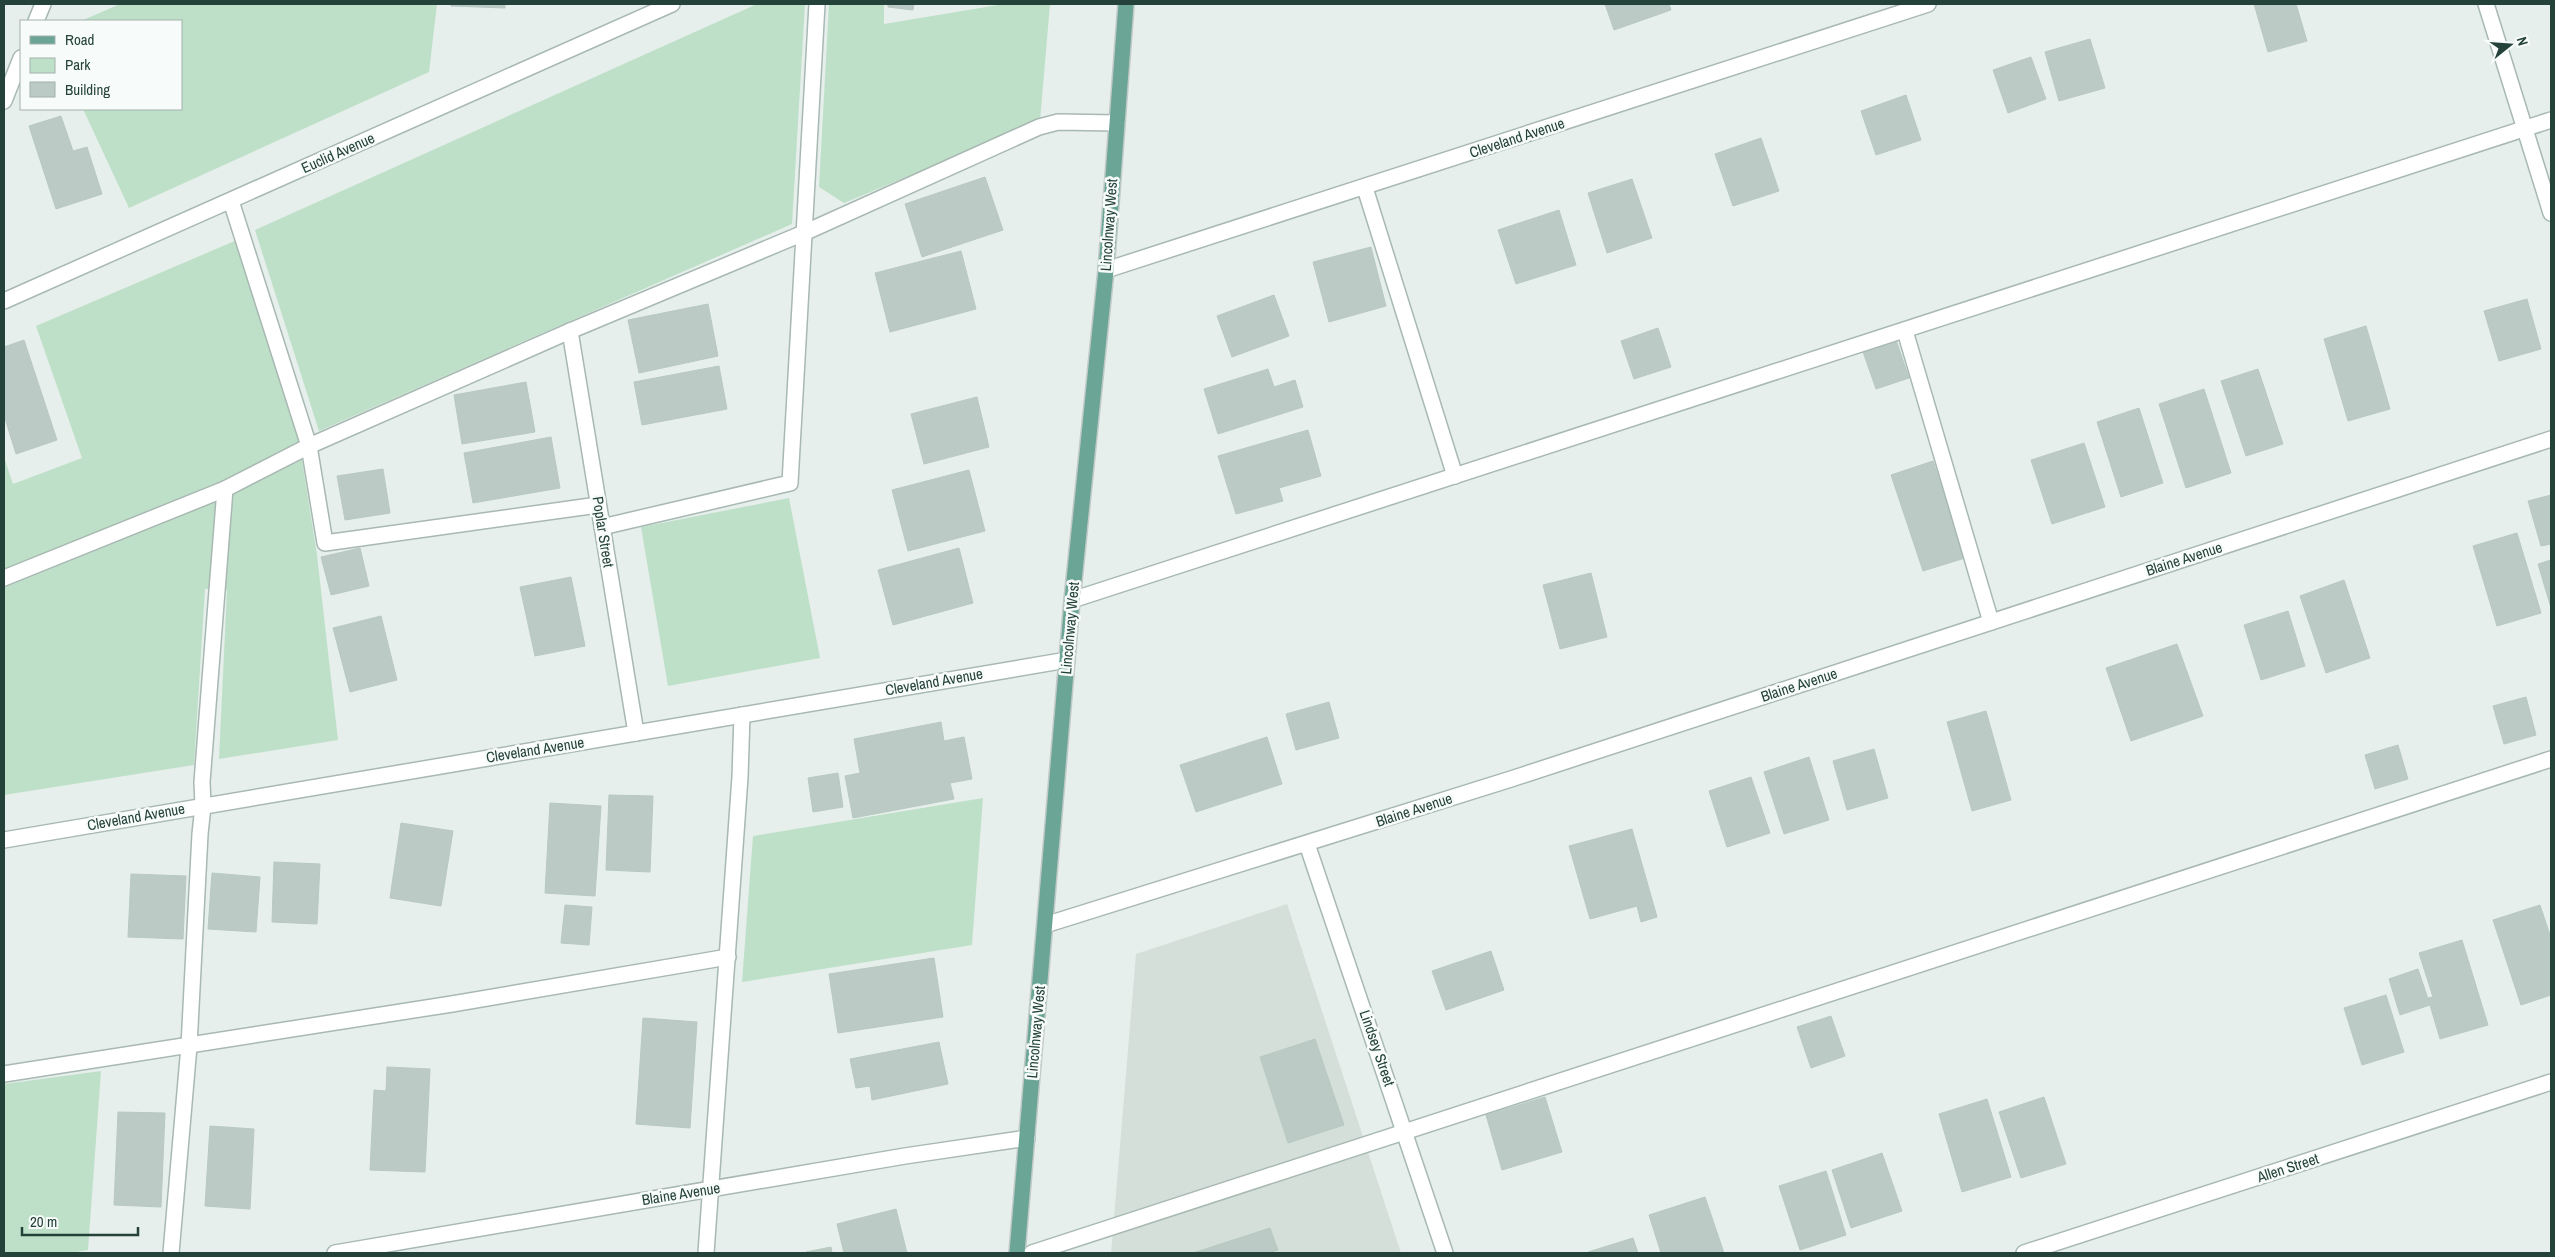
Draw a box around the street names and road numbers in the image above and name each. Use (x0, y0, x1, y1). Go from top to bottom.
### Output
street label: Cleveland Avenue (1467, 112, 1567, 163)
street label: Euclid Avenue (298, 127, 378, 178)
street label: Lincolnway West (1095, 177, 1122, 272)
street label: Poplar Street (588, 495, 620, 570)
street label: Blaine Avenue (2143, 536, 2225, 581)
street label: Lincolnway West (1055, 580, 1084, 675)
street label: Blaine Avenue (1758, 662, 1840, 707)
street label: Cleveland Avenue (883, 663, 985, 700)
street label: Cleveland Avenue (484, 731, 586, 768)
street label: Blaine Avenue (1373, 787, 1455, 832)
street label: Cleveland Avenue (85, 798, 187, 835)
street label: Lincolnway West (1021, 984, 1050, 1079)
street label: Lindsey Street (1355, 1007, 1401, 1089)
street label: Allen Street (2253, 1148, 2322, 1188)
street label: Blaine Avenue (640, 1177, 722, 1210)

